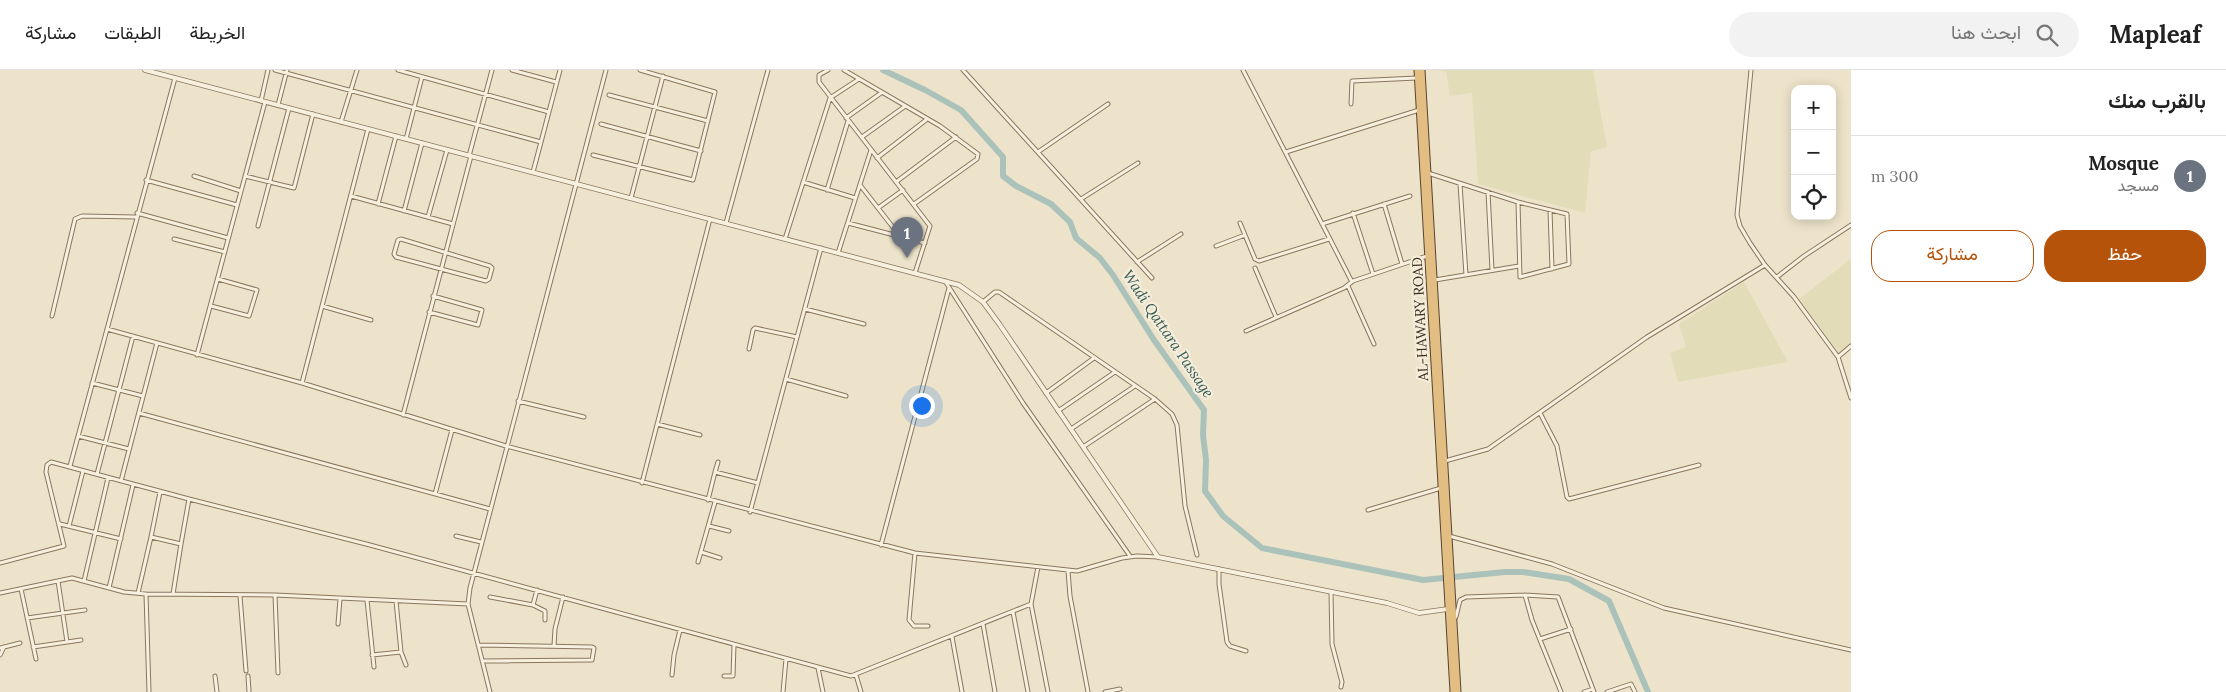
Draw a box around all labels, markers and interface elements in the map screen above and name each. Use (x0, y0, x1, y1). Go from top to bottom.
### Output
search box (1729, 12, 2079, 57)
text: Mapleaf (2109, 19, 2201, 50)
text: ابحث هنا (1951, 20, 2021, 44)
text: مشاركة (25, 21, 76, 44)
text: الطبقات (104, 21, 161, 44)
text: الخريطة (189, 21, 245, 44)
icon: search (2033, 21, 2061, 49)
map controls (1791, 85, 1836, 220)
button: + (1791, 85, 1836, 130)
text: بالقرب منك (2108, 87, 2206, 114)
button: − (1791, 130, 1836, 175)
text: Mosque (2088, 151, 2159, 175)
text: 300 m (1871, 166, 1918, 186)
text: 1 (2187, 166, 2193, 186)
button: locate (1791, 175, 1836, 220)
text: مسجد (2118, 175, 2159, 195)
pin: 1 (891, 217, 923, 258)
button: مشاركة (1871, 230, 2034, 282)
button: حفظ (2044, 230, 2206, 282)
street label: AL-HAWARY ROAD (1408, 257, 1432, 382)
water label: Wadi Qattara Passage (1119, 266, 1218, 401)
your location (909, 393, 935, 419)

